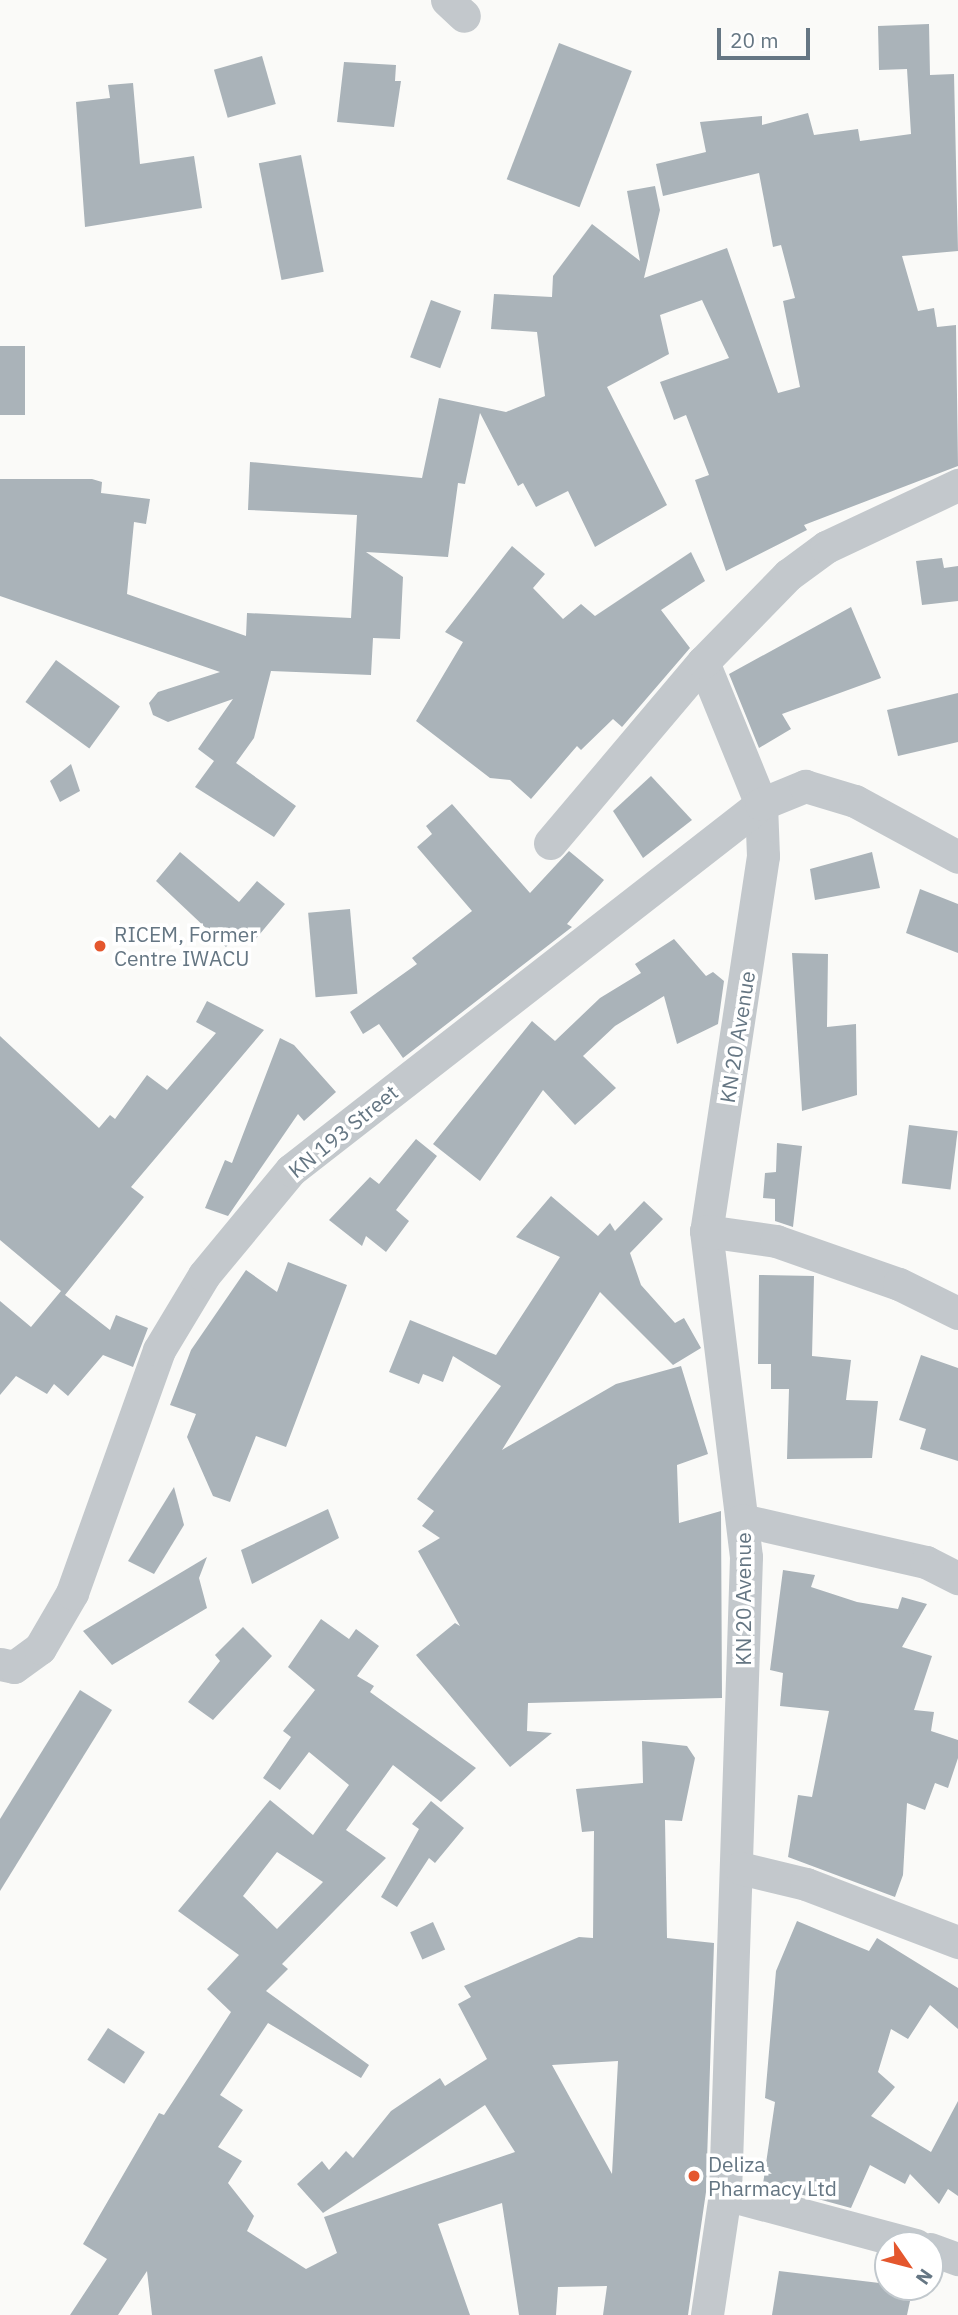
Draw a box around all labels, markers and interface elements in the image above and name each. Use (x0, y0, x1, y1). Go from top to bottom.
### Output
scale bar (720, 14, 813, 58)
text: 20 m (730, 26, 779, 54)
place label: RICEM, Former Centre IWACU (114, 921, 257, 971)
marker: RICEM, Former Centre IWACU (92, 938, 108, 954)
street label: KN 20 Avenue (714, 969, 760, 1105)
street label: KN 193 Street (283, 1079, 403, 1183)
street label: KN 20 Avenue (730, 1532, 756, 1666)
place label: Deliza Pharmacy Ltd (708, 2151, 837, 2201)
marker: Deliza Pharmacy Ltd (686, 2168, 702, 2184)
north arrow (874, 2231, 944, 2301)
text: N (911, 2264, 938, 2289)

